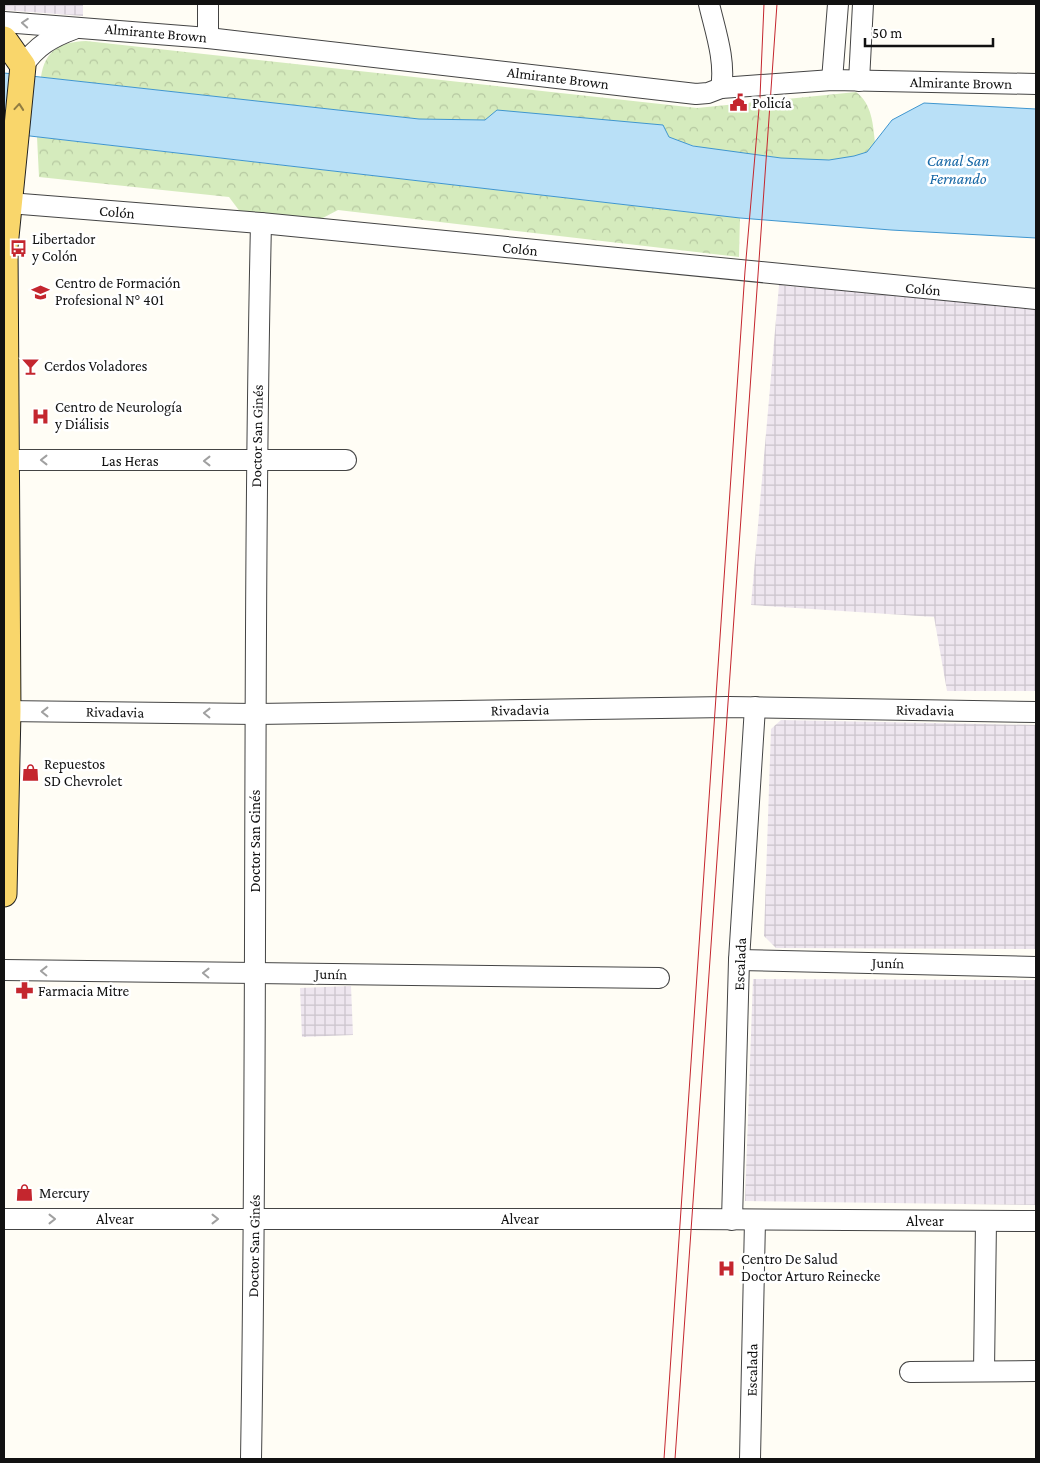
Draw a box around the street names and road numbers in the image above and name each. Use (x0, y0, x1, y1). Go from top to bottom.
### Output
street label: Almirante Brown (104, 21, 208, 45)
street label: Almirante Brown (506, 64, 610, 92)
street label: Almirante Brown (910, 74, 1012, 92)
street label: Colón (99, 202, 135, 222)
street label: Colón (501, 239, 539, 259)
street label: Colón (905, 279, 941, 299)
street label: Doctor San Ginés (248, 384, 266, 488)
street label: Las Heras (101, 453, 159, 469)
street label: Rivadavia (491, 701, 549, 719)
street label: Rivadavia (896, 701, 954, 719)
street label: Rivadavia (86, 703, 144, 721)
street label: Doctor San Ginés (247, 789, 263, 892)
street label: Escalada (731, 937, 749, 991)
street label: Junín (870, 955, 904, 972)
street label: Junín (313, 966, 347, 983)
street label: Doctor San Ginés (245, 1194, 263, 1298)
street label: Alvear (96, 1211, 135, 1227)
street label: Alvear (501, 1211, 540, 1227)
street label: Alvear (906, 1213, 945, 1229)
street label: Escalada (744, 1343, 760, 1397)

